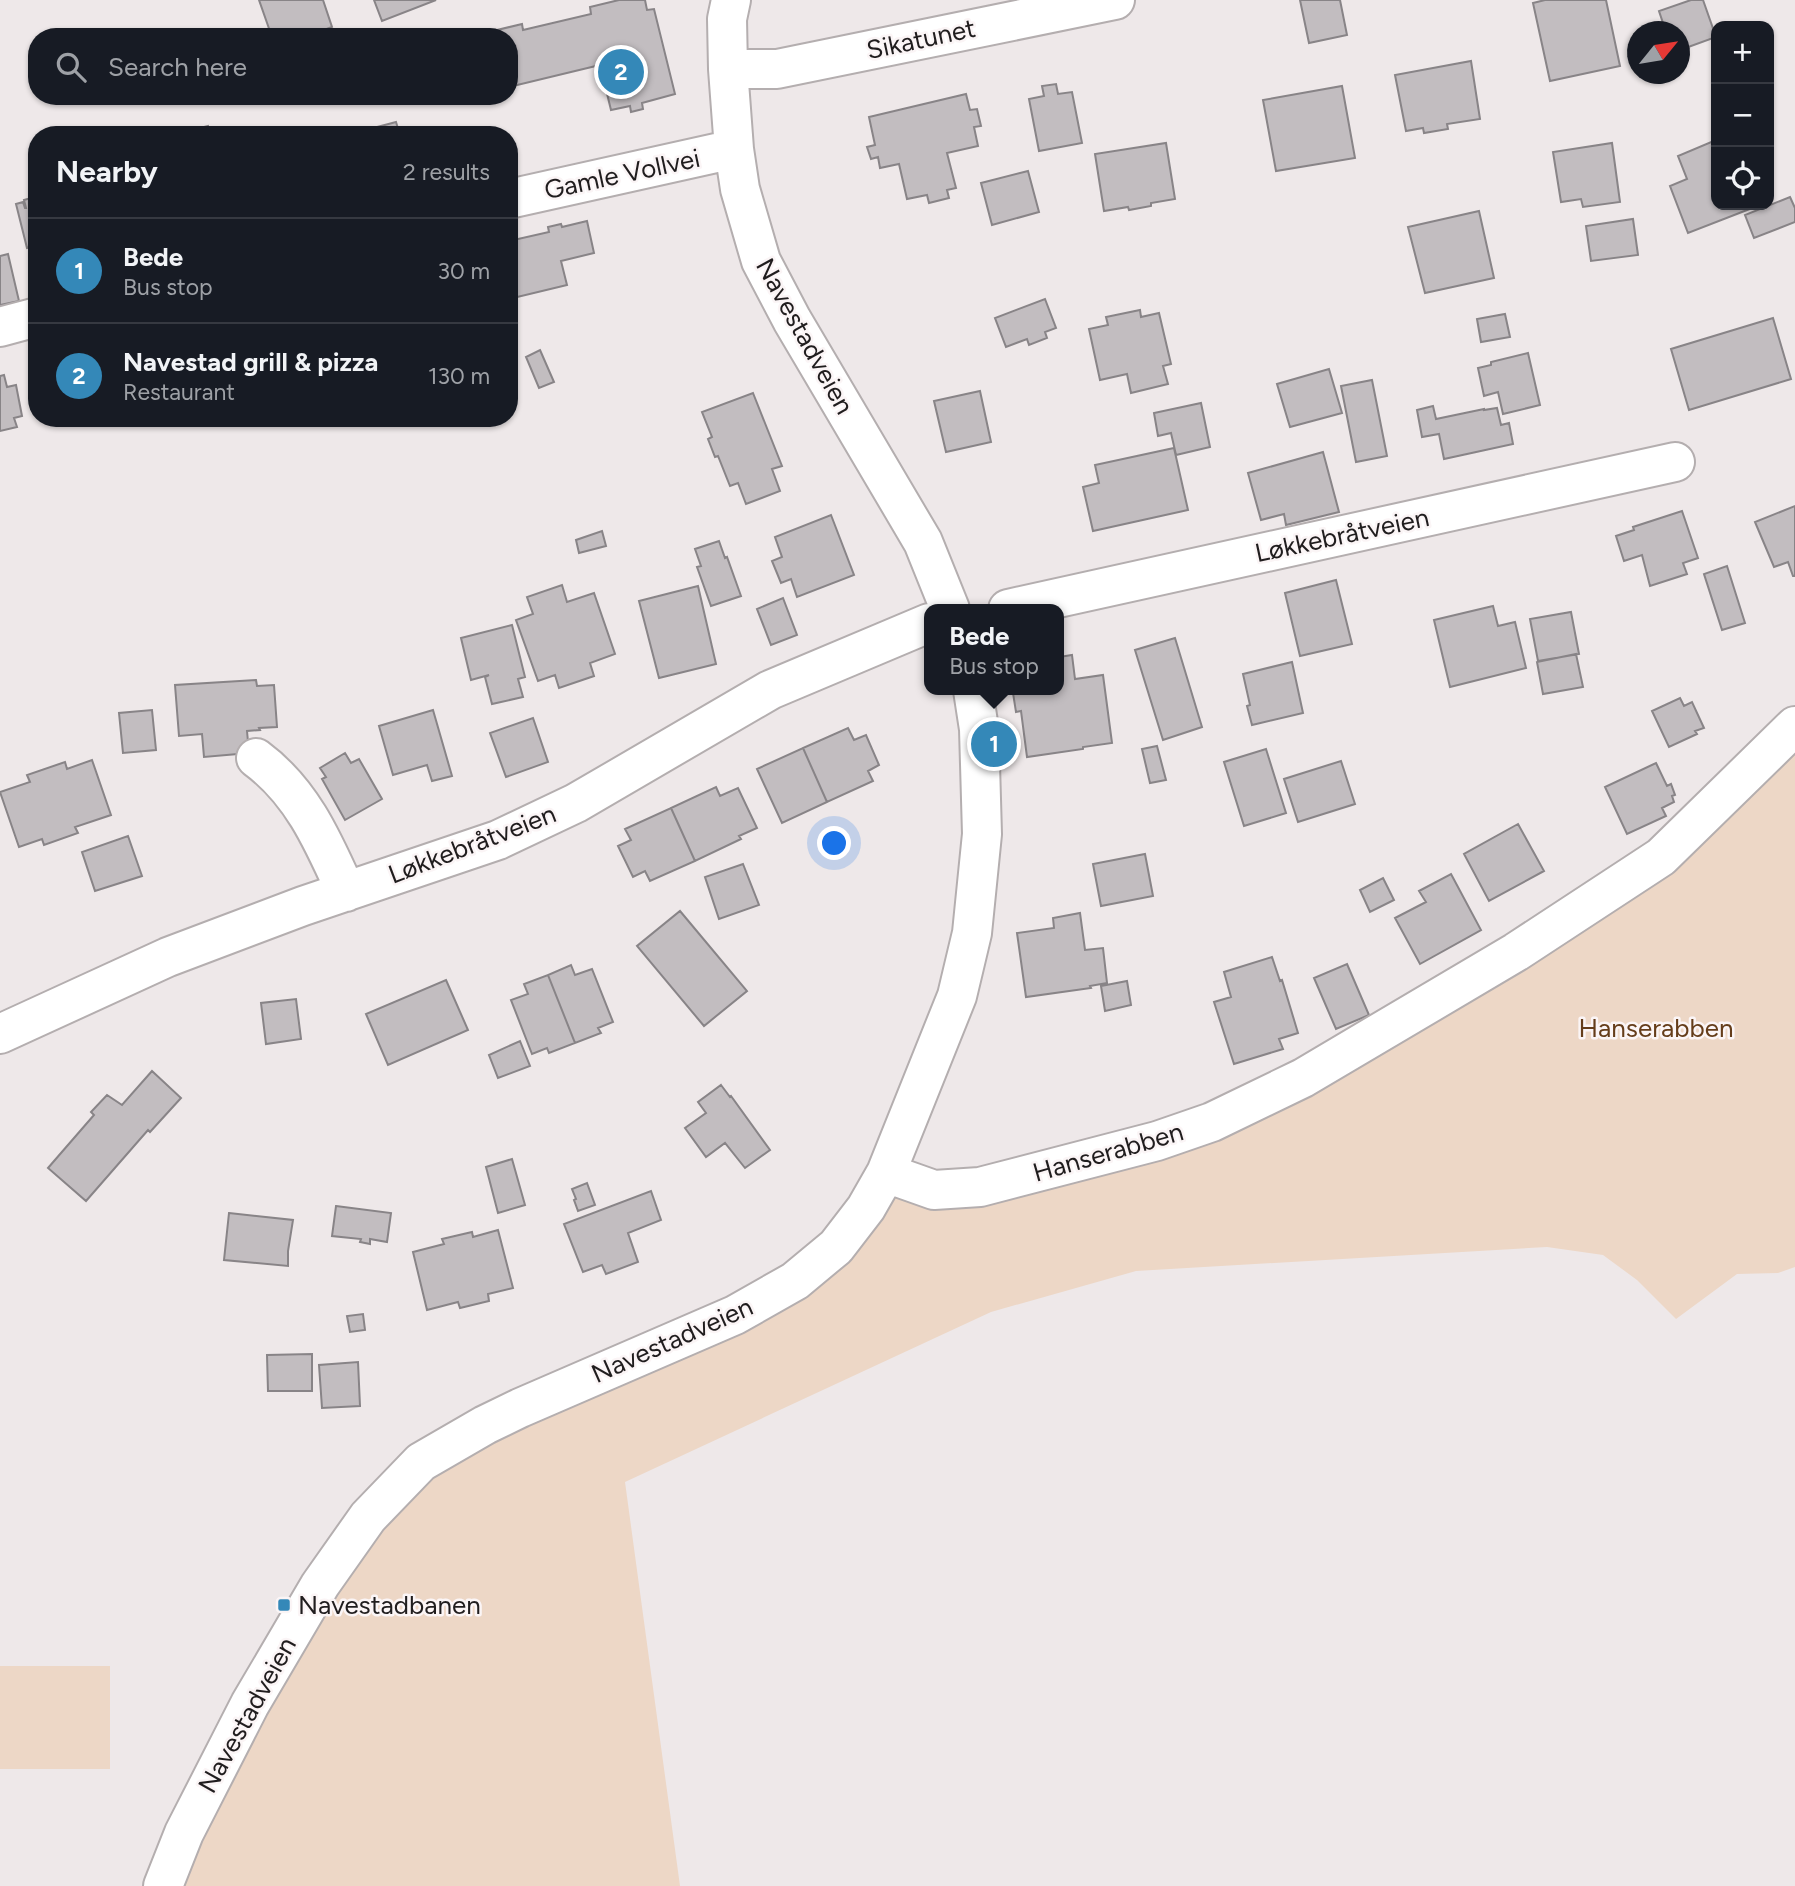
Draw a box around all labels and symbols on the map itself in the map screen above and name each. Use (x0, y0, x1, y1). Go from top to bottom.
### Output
street label: Sikatunet (864, 12, 979, 66)
north arrow (1627, 21, 1690, 84)
pin: 2 (598, 46, 644, 98)
street label: Gamle Vollvei (541, 142, 703, 206)
street label: Navestadveien (749, 253, 861, 419)
street label: Løkkebråtveien (1252, 501, 1432, 569)
pin: 1 (971, 718, 1017, 770)
street label: Løkkebråtveien (384, 797, 560, 891)
your location (817, 826, 851, 860)
park label: Hanserabben (1579, 1012, 1733, 1044)
street label: Hanserabben (1029, 1115, 1187, 1189)
street label: Navestadveien (586, 1290, 758, 1390)
place label: Navestadbanen (298, 1589, 481, 1621)
marker: Navestadbanen (276, 1597, 292, 1613)
street label: Navestadveien (191, 1632, 303, 1798)

